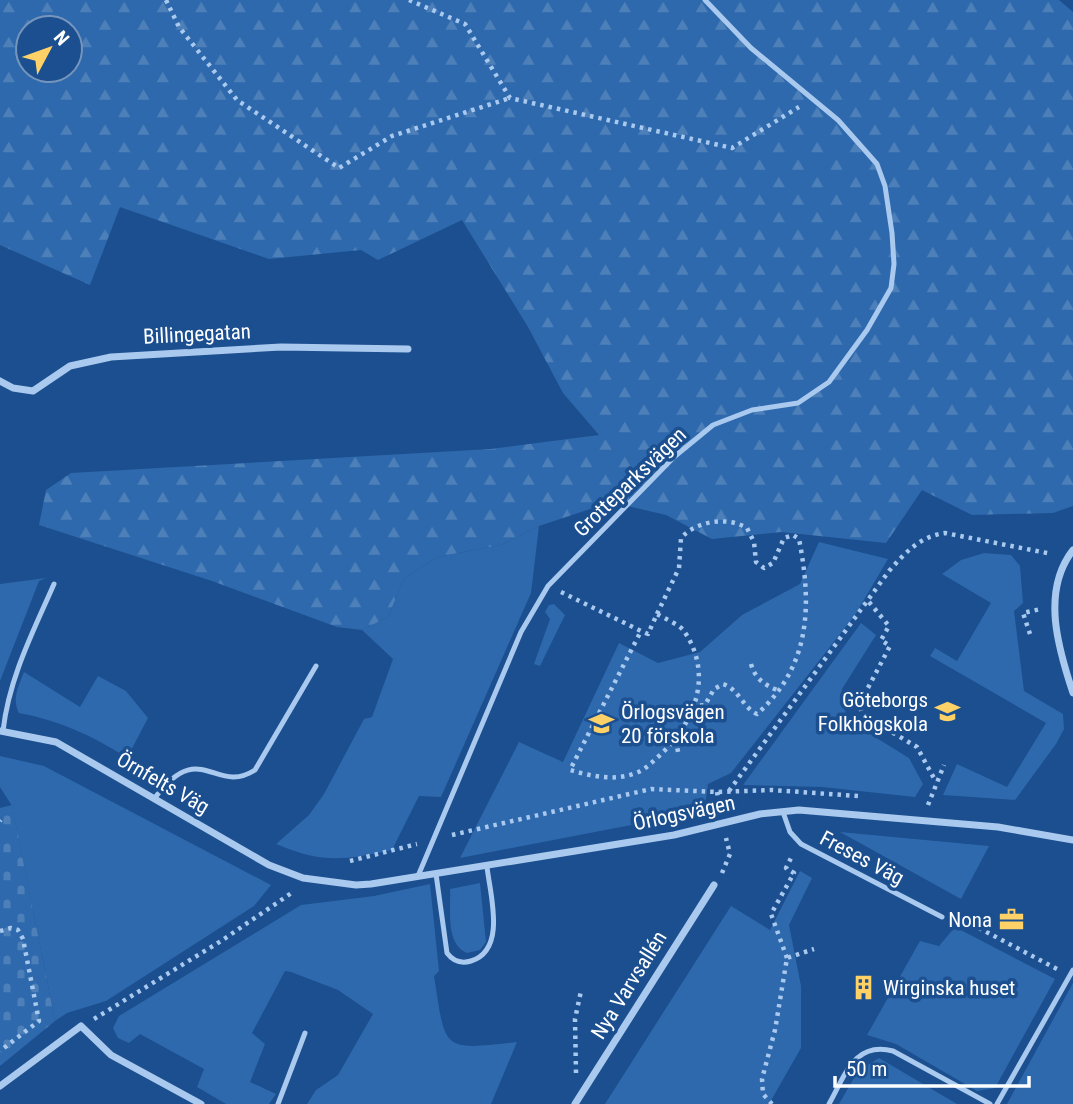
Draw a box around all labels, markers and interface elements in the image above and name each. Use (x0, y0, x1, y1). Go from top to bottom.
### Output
north arrow (14, 14, 84, 84)
text: N (49, 26, 74, 50)
street label: Billingegatan (142, 319, 252, 349)
street label: Grotteparksvägen (569, 422, 691, 542)
place label: Göteborgs Folkhögskola (818, 688, 928, 736)
school or university icon: Göteborgs Folkhögskola (934, 698, 962, 726)
place label: Örlogsvägen 20 förskola (621, 700, 725, 748)
school or university icon: Örlogsvägen 20 förskola (587, 710, 615, 738)
street label: Örnfelts Väg (113, 747, 213, 819)
street label: Örlogsvägen (631, 790, 737, 836)
street label: Freses Väg (816, 826, 908, 890)
office icon: Nona (998, 906, 1026, 934)
place label: Nona (948, 908, 992, 932)
street label: Nya Varvsallén (586, 927, 672, 1043)
building icon: Wirginska huset (849, 974, 877, 1002)
place label: Wirginska huset (883, 976, 1015, 1000)
scale bar (835, 1044, 1029, 1088)
text: 50 m (846, 1057, 887, 1081)

